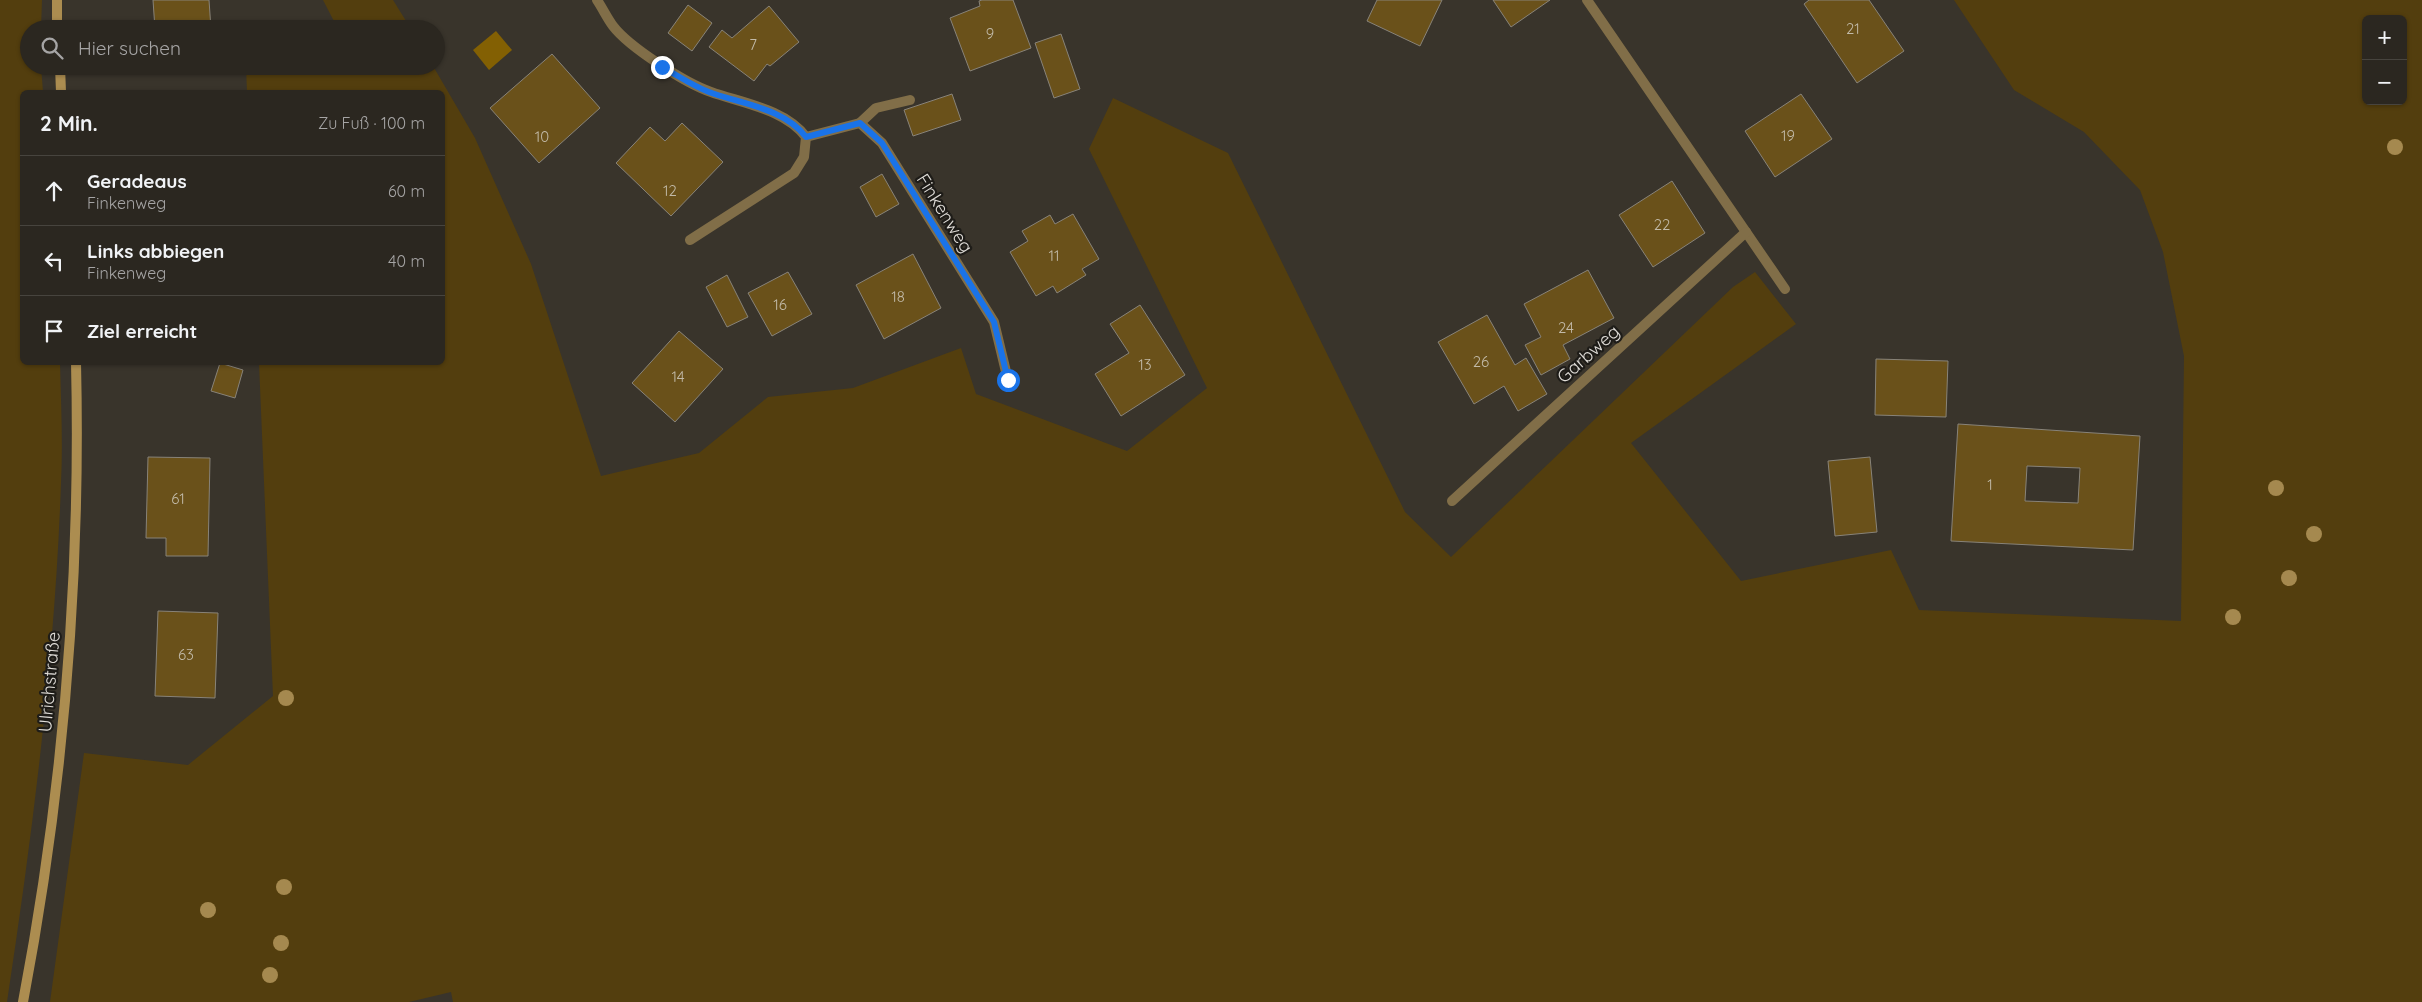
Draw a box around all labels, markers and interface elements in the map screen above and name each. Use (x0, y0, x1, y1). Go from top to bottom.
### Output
map controls (2362, 15, 2407, 105)
button: + (2362, 15, 2407, 60)
house number: 21 (1846, 19, 1860, 38)
search box (20, 20, 445, 75)
house number: 9 (986, 24, 994, 43)
icon: search (38, 34, 66, 62)
house number: 7 (749, 35, 757, 54)
text: Hier suchen (78, 36, 181, 60)
route end (651, 56, 674, 79)
button: − (2362, 60, 2407, 105)
text: 2 Min. (40, 110, 98, 136)
text: Zu Fuß · 100 m (318, 113, 425, 133)
house number: 19 (1781, 126, 1795, 145)
house number: 10 (535, 127, 549, 146)
text: Geradeaus (87, 169, 187, 193)
street label: Finkenweg (912, 169, 978, 257)
icon: ahead (40, 177, 68, 205)
text: 60 m (388, 181, 425, 201)
house number: 12 (663, 181, 677, 200)
text: Finkenweg (87, 193, 166, 213)
house number: 22 (1654, 215, 1670, 234)
text: Links abbiegen (87, 239, 224, 263)
house number: 11 (1048, 246, 1060, 265)
icon: left (40, 247, 68, 275)
text: 40 m (388, 251, 425, 271)
text: Finkenweg (87, 263, 166, 283)
house number: 18 (891, 287, 905, 306)
house number: 16 (773, 295, 787, 314)
icon: arrive (40, 317, 68, 345)
house number: 24 (1558, 318, 1574, 337)
text: Ziel erreicht (87, 319, 197, 343)
street label: Garbweg (1552, 320, 1624, 388)
house number: 26 (1473, 352, 1489, 371)
house number: 13 (1138, 355, 1152, 374)
house number: 14 (671, 367, 685, 386)
route start (997, 369, 1020, 392)
house number: 1 (1987, 475, 1993, 494)
house number: 61 (171, 489, 185, 508)
street label: Ulrichstraße (33, 631, 65, 733)
house number: 63 (178, 645, 194, 664)

